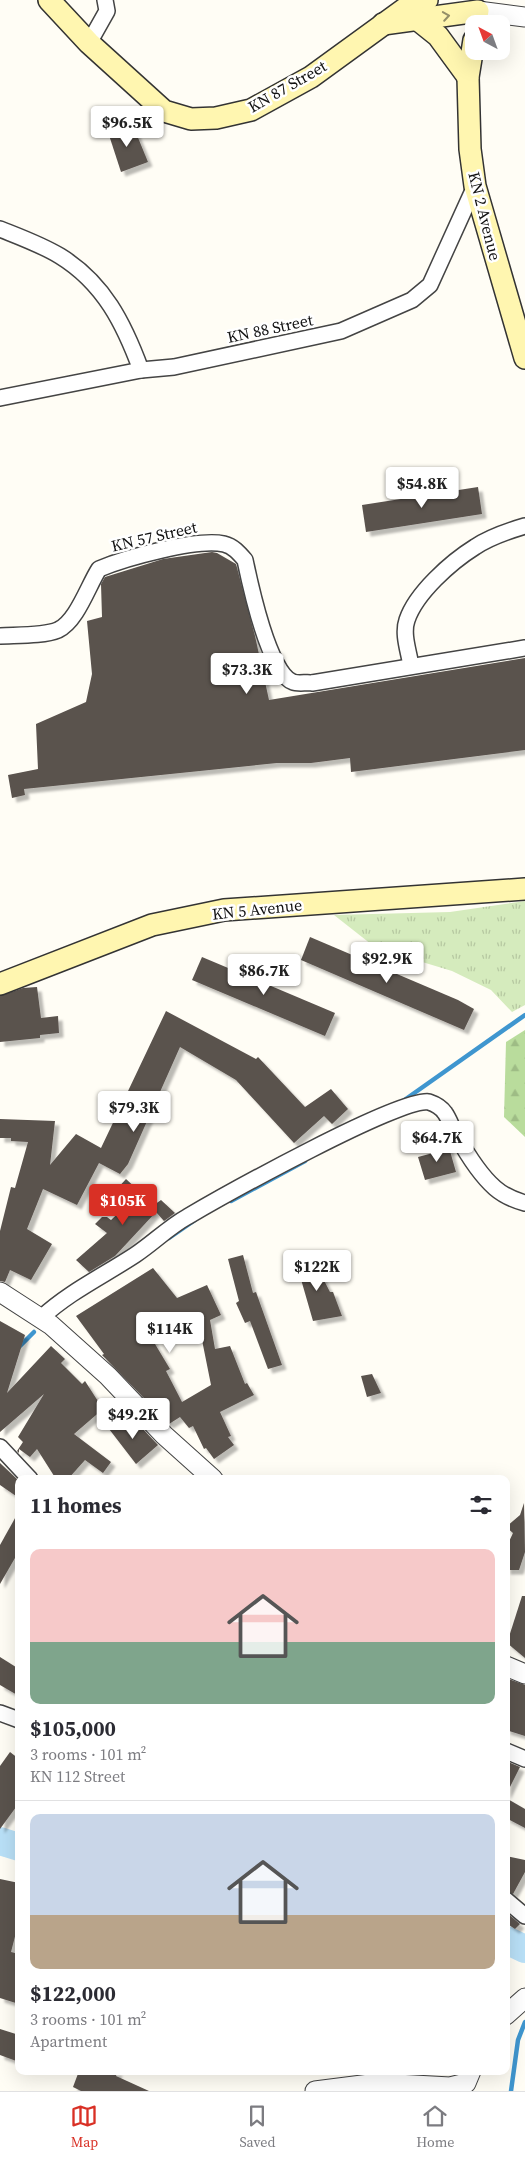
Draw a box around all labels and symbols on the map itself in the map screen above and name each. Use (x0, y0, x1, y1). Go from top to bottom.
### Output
one-way arrow (443, 11, 451, 22)
north arrow (465, 15, 510, 60)
street label: KN 87 Street (244, 54, 331, 117)
pin: $96.5K (86, 106, 168, 148)
street label: KN 2 Avenue (463, 169, 507, 263)
street label: KN 88 Street (225, 308, 316, 348)
pin: $54.8K (381, 466, 463, 509)
street label: KN 57 Street (109, 515, 200, 557)
pin: $73.3K (206, 652, 288, 695)
street label: KN 5 Avenue (211, 893, 303, 925)
pin: $92.9K (346, 942, 428, 984)
pin: $86.7K (223, 954, 305, 996)
pin: $79.3K (93, 1090, 175, 1133)
pin: $64.7K (396, 1120, 478, 1163)
pin: $105K (88, 1184, 158, 1226)
pin: $122K (282, 1250, 352, 1292)
pin: $114K (135, 1312, 205, 1354)
pin: $49.2K (92, 1398, 174, 1440)

